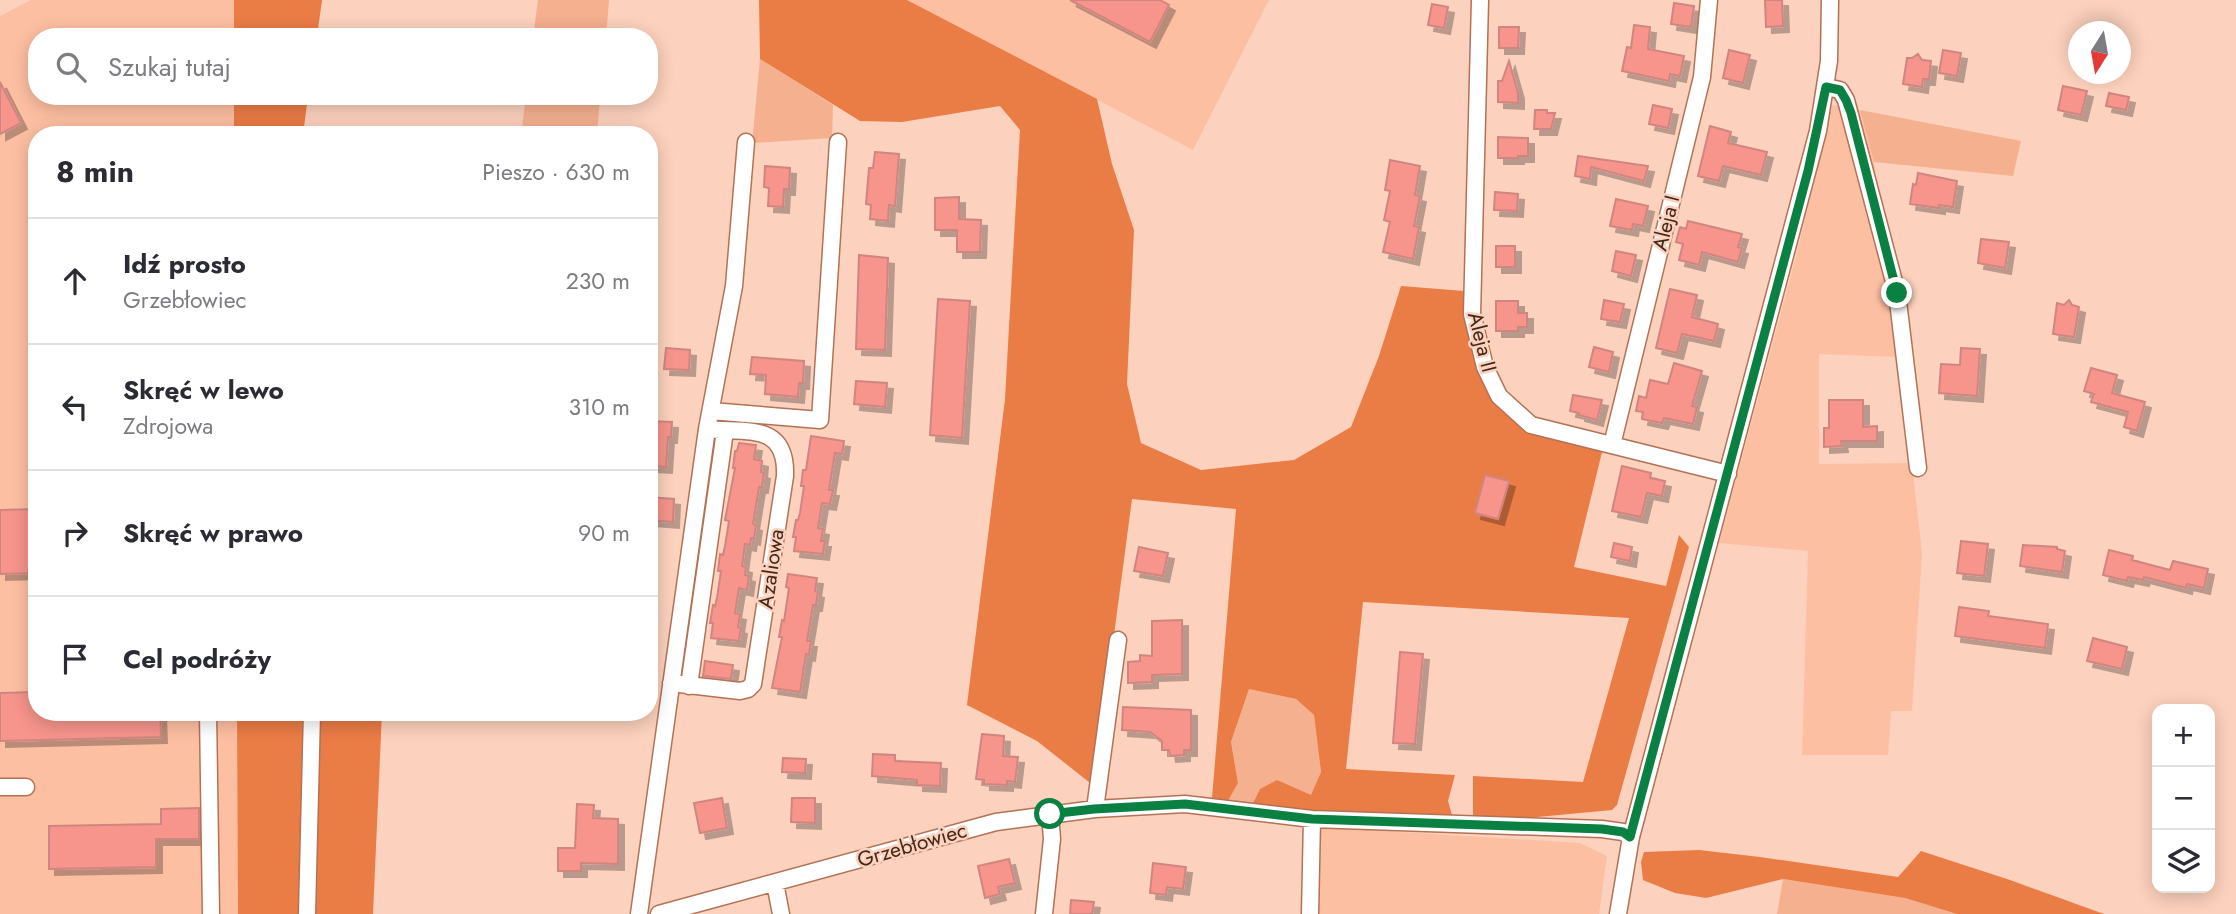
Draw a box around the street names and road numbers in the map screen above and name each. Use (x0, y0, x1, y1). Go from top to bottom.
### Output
street label: Aleja I (1645, 192, 1687, 254)
street label: Aleja II (1460, 309, 1504, 375)
street label: Azaliowa (751, 527, 791, 611)
street label: Grzebłowiec (854, 815, 970, 875)

